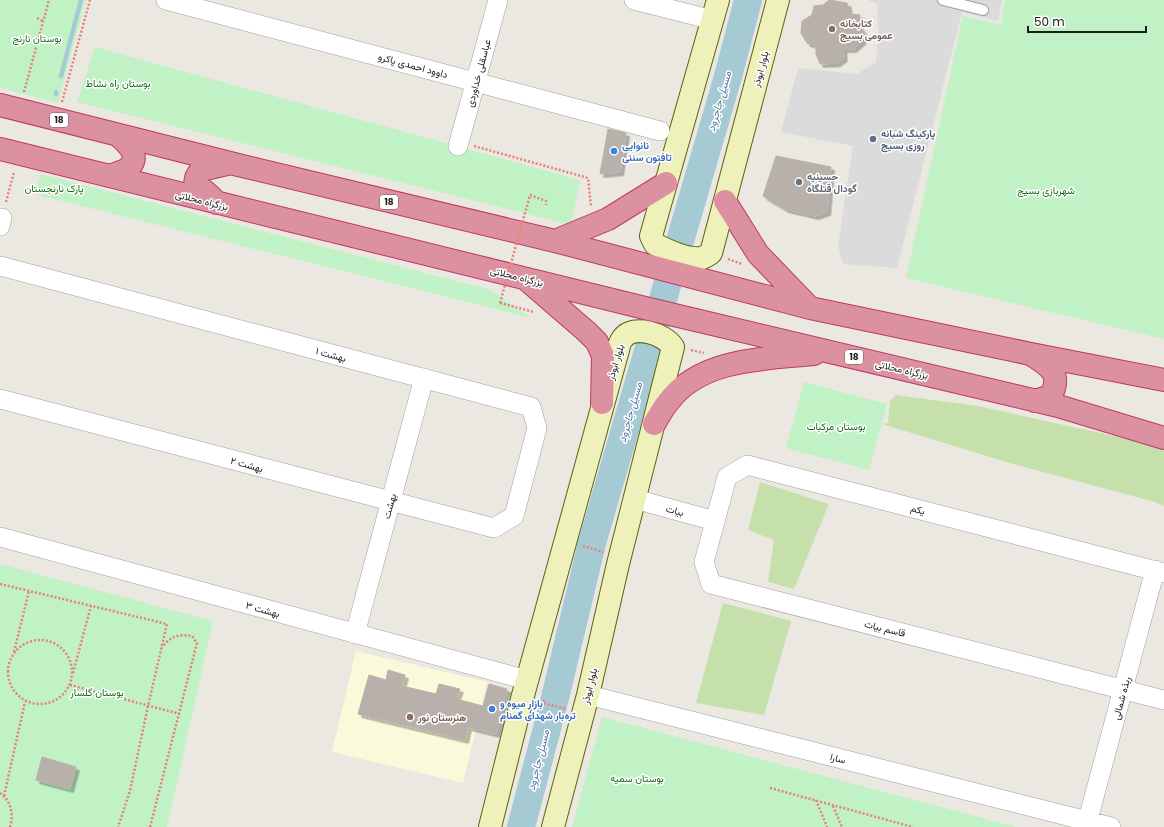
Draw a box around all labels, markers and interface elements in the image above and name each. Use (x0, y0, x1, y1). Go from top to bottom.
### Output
scale bar (1028, 8, 1146, 34)
text: 50 m (1034, 13, 1065, 30)
place label: کتابخانه عمومی بسیج (840, 16, 893, 43)
marker: کتابخانه عمومی بسیج (827, 24, 837, 34)
park label: بوستان نارنج (12, 31, 62, 46)
street label: عباسقلی خداوردی (462, 37, 495, 109)
street label: داوود احمدی پاکرو (376, 49, 450, 82)
street label: بلوار ابوذر (748, 49, 773, 90)
water label: مسیل جاجرود (703, 69, 735, 133)
park label: بوستان راه نشاط (86, 76, 150, 91)
road number: 18 (50, 113, 68, 127)
place label: پارکینگ شبانه روزی بسیج (881, 126, 935, 153)
marker: پارکینگ شبانه روزی بسیج (868, 134, 878, 144)
place label: نانوایی تافتون سنتی (622, 138, 672, 165)
marker: نانوایی تافتون سنتی (609, 146, 619, 156)
place label: حسینیه گودال قتلگاه (807, 169, 857, 196)
marker: حسینیه گودال قتلگاه (794, 177, 804, 187)
park label: پارک نارنجستان (24, 181, 84, 196)
park label: شهربازی بسیج (1017, 183, 1075, 198)
street label: بزرگراه محلاتی (174, 187, 230, 214)
road number: 18 (380, 195, 398, 209)
street label: بزرگراه محلاتی (489, 263, 545, 290)
street label: بلوار ابوذر (603, 342, 628, 383)
street label: بهشت ۱ (314, 343, 348, 366)
road number: 18 (845, 350, 863, 364)
street label: بزرگراه محلاتی (874, 356, 930, 383)
water label: مسیل جاجرود (614, 380, 646, 444)
park label: بوستان مرکبات (807, 419, 865, 434)
street label: بهشت ۲ (229, 453, 265, 476)
street label: بهشت (379, 492, 400, 520)
street label: یکم (909, 500, 927, 519)
street label: بیات (664, 501, 686, 520)
street label: بهشت ۳ (244, 598, 282, 621)
street label: قاسم بیات (863, 616, 907, 641)
street label: بلوار ابوذر (577, 666, 601, 707)
street label: ربذه شمالی (1108, 675, 1134, 722)
park label: بوستان گلسار (69, 685, 124, 700)
place label: بازار میوه و تره‌بار شهدای گمنام (500, 696, 576, 723)
marker: بازار میوه و تره‌بار شهدای گمنام (487, 704, 497, 714)
place label: هنرستان نور (417, 710, 466, 725)
marker: هنرستان نور (405, 712, 415, 722)
water label: مسیل جاجرود (523, 728, 553, 792)
street label: سارا (829, 749, 847, 768)
park label: بوستان سمیه (610, 771, 664, 786)

